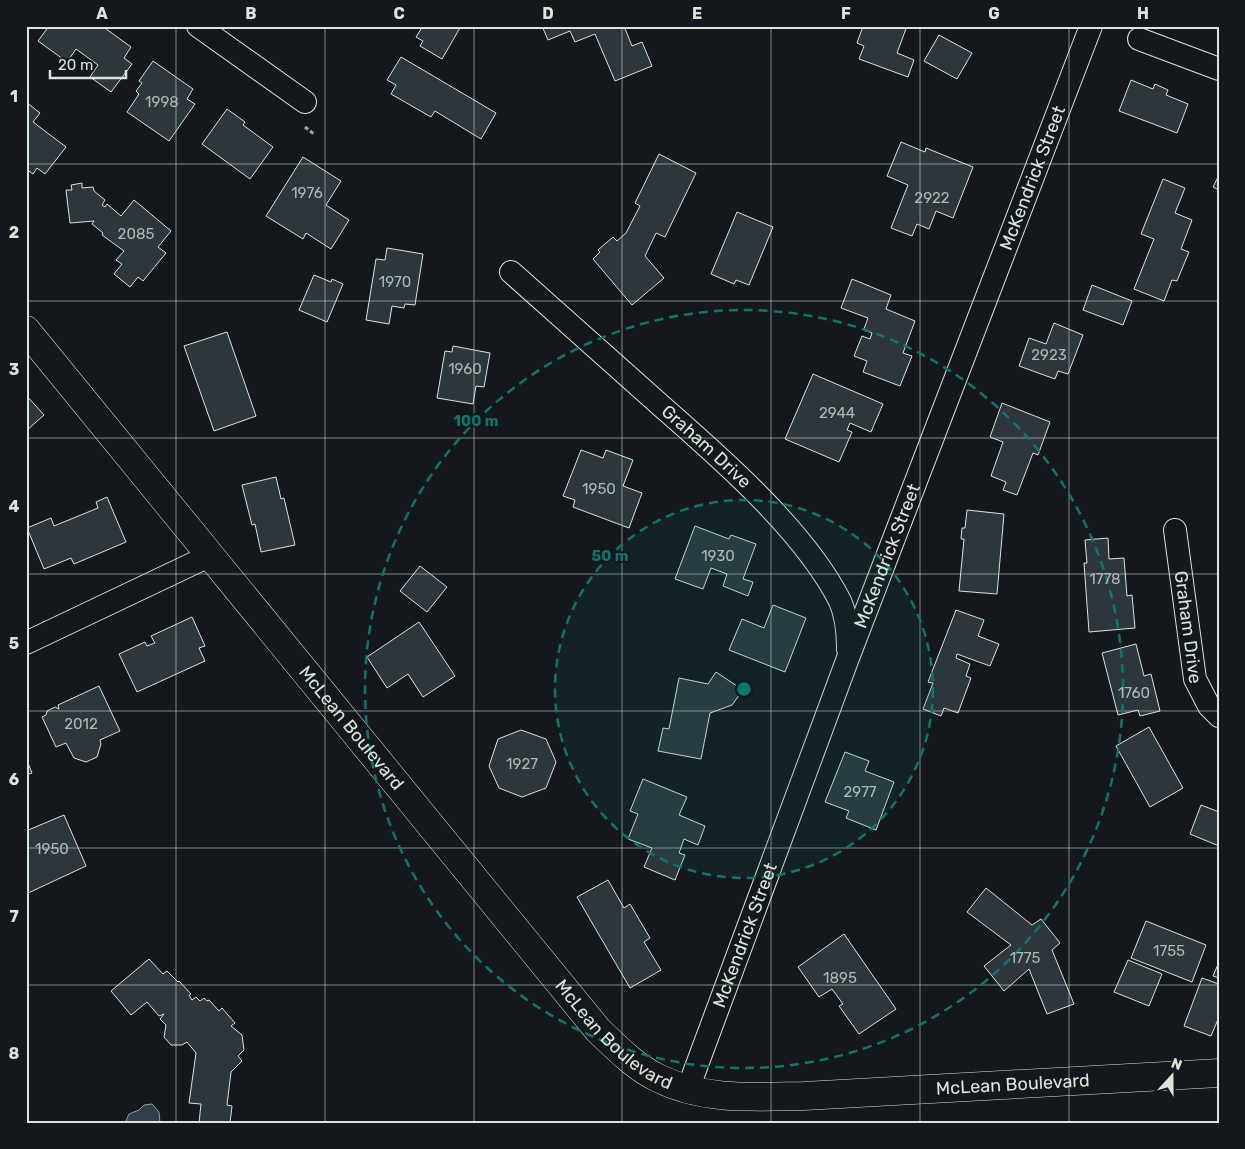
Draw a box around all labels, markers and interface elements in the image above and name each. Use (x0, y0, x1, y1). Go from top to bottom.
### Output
text: A (96, 4, 108, 23)
text: B (245, 4, 257, 23)
text: C (393, 4, 405, 23)
text: D (542, 4, 554, 23)
text: E (692, 4, 702, 23)
text: F (841, 4, 851, 23)
text: G (988, 4, 1000, 23)
text: H (1137, 4, 1149, 23)
scale bar (50, 48, 126, 80)
text: 20 m (58, 56, 93, 74)
text: 1 (10, 87, 18, 106)
house number: 1998 (145, 93, 179, 111)
street label: McKendrick Street (995, 103, 1070, 253)
house number: 1976 (291, 184, 323, 202)
house number: 2922 (914, 189, 950, 207)
text: 2 (9, 223, 19, 242)
house number: 2085 (118, 225, 154, 243)
house number: 1970 (379, 273, 411, 291)
house number: 2923 (1031, 346, 1067, 364)
text: 3 (9, 360, 19, 379)
house number: 1960 (448, 360, 482, 378)
street label: Graham Drive (657, 400, 756, 493)
house number: 2944 (819, 404, 855, 422)
text: 100 m (454, 412, 498, 430)
house number: 1950 (582, 480, 616, 498)
street label: McKendrick Street (849, 481, 925, 631)
text: 4 (9, 497, 20, 516)
text: 50 m (592, 547, 628, 565)
house number: 1930 (701, 547, 735, 565)
street label: Graham Drive (1170, 569, 1206, 685)
house number: 1778 (1089, 570, 1121, 588)
text: 5 (9, 634, 19, 653)
street label: McLean Boulevard (294, 661, 408, 795)
centre of rings (735, 680, 753, 698)
house number: 1760 (1118, 684, 1150, 702)
house number: 2012 (64, 715, 98, 733)
house number: 1927 (506, 755, 538, 773)
text: 6 (9, 770, 19, 789)
house number: 2977 (843, 783, 877, 801)
house number: 1950 (35, 840, 69, 858)
street label: McKendrick Street (708, 860, 782, 1011)
text: 7 (9, 907, 19, 926)
house number: 1755 (1153, 942, 1185, 960)
house number: 1775 (1010, 949, 1040, 967)
house number: 1895 (823, 969, 857, 987)
street label: McLean Boulevard (550, 975, 676, 1094)
text: 8 (9, 1044, 20, 1063)
north arrow (1148, 1052, 1198, 1102)
text: N (1169, 1055, 1184, 1074)
street label: McLean Boulevard (935, 1069, 1090, 1100)

